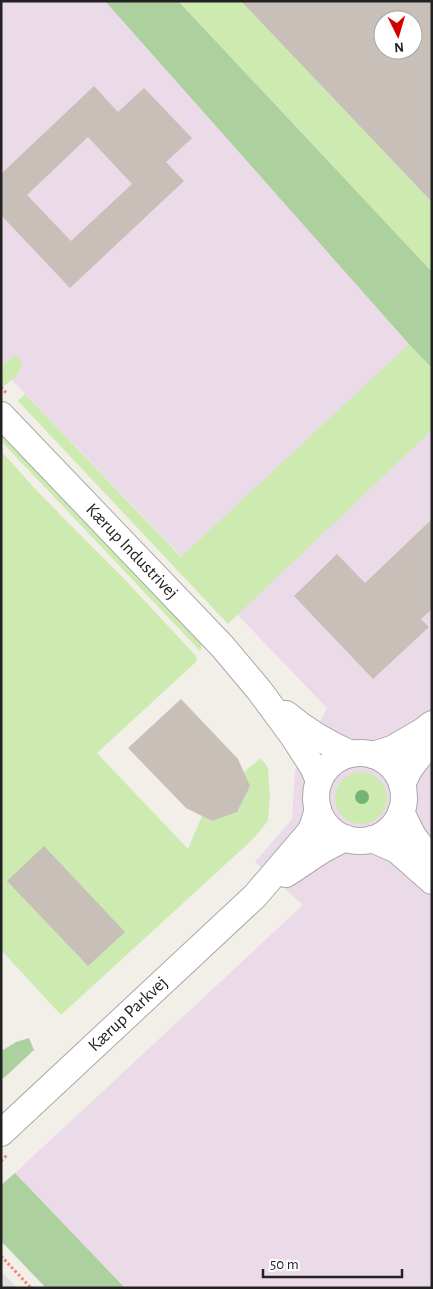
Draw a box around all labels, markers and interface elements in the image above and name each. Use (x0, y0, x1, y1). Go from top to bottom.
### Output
north arrow (373, 10, 423, 60)
text: N (394, 40, 405, 54)
street label: Kærup Industrivej (82, 500, 181, 603)
street label: Kærup Parkvej (85, 973, 171, 1055)
scale bar (263, 1246, 402, 1278)
text: 50 m (270, 1257, 299, 1272)

